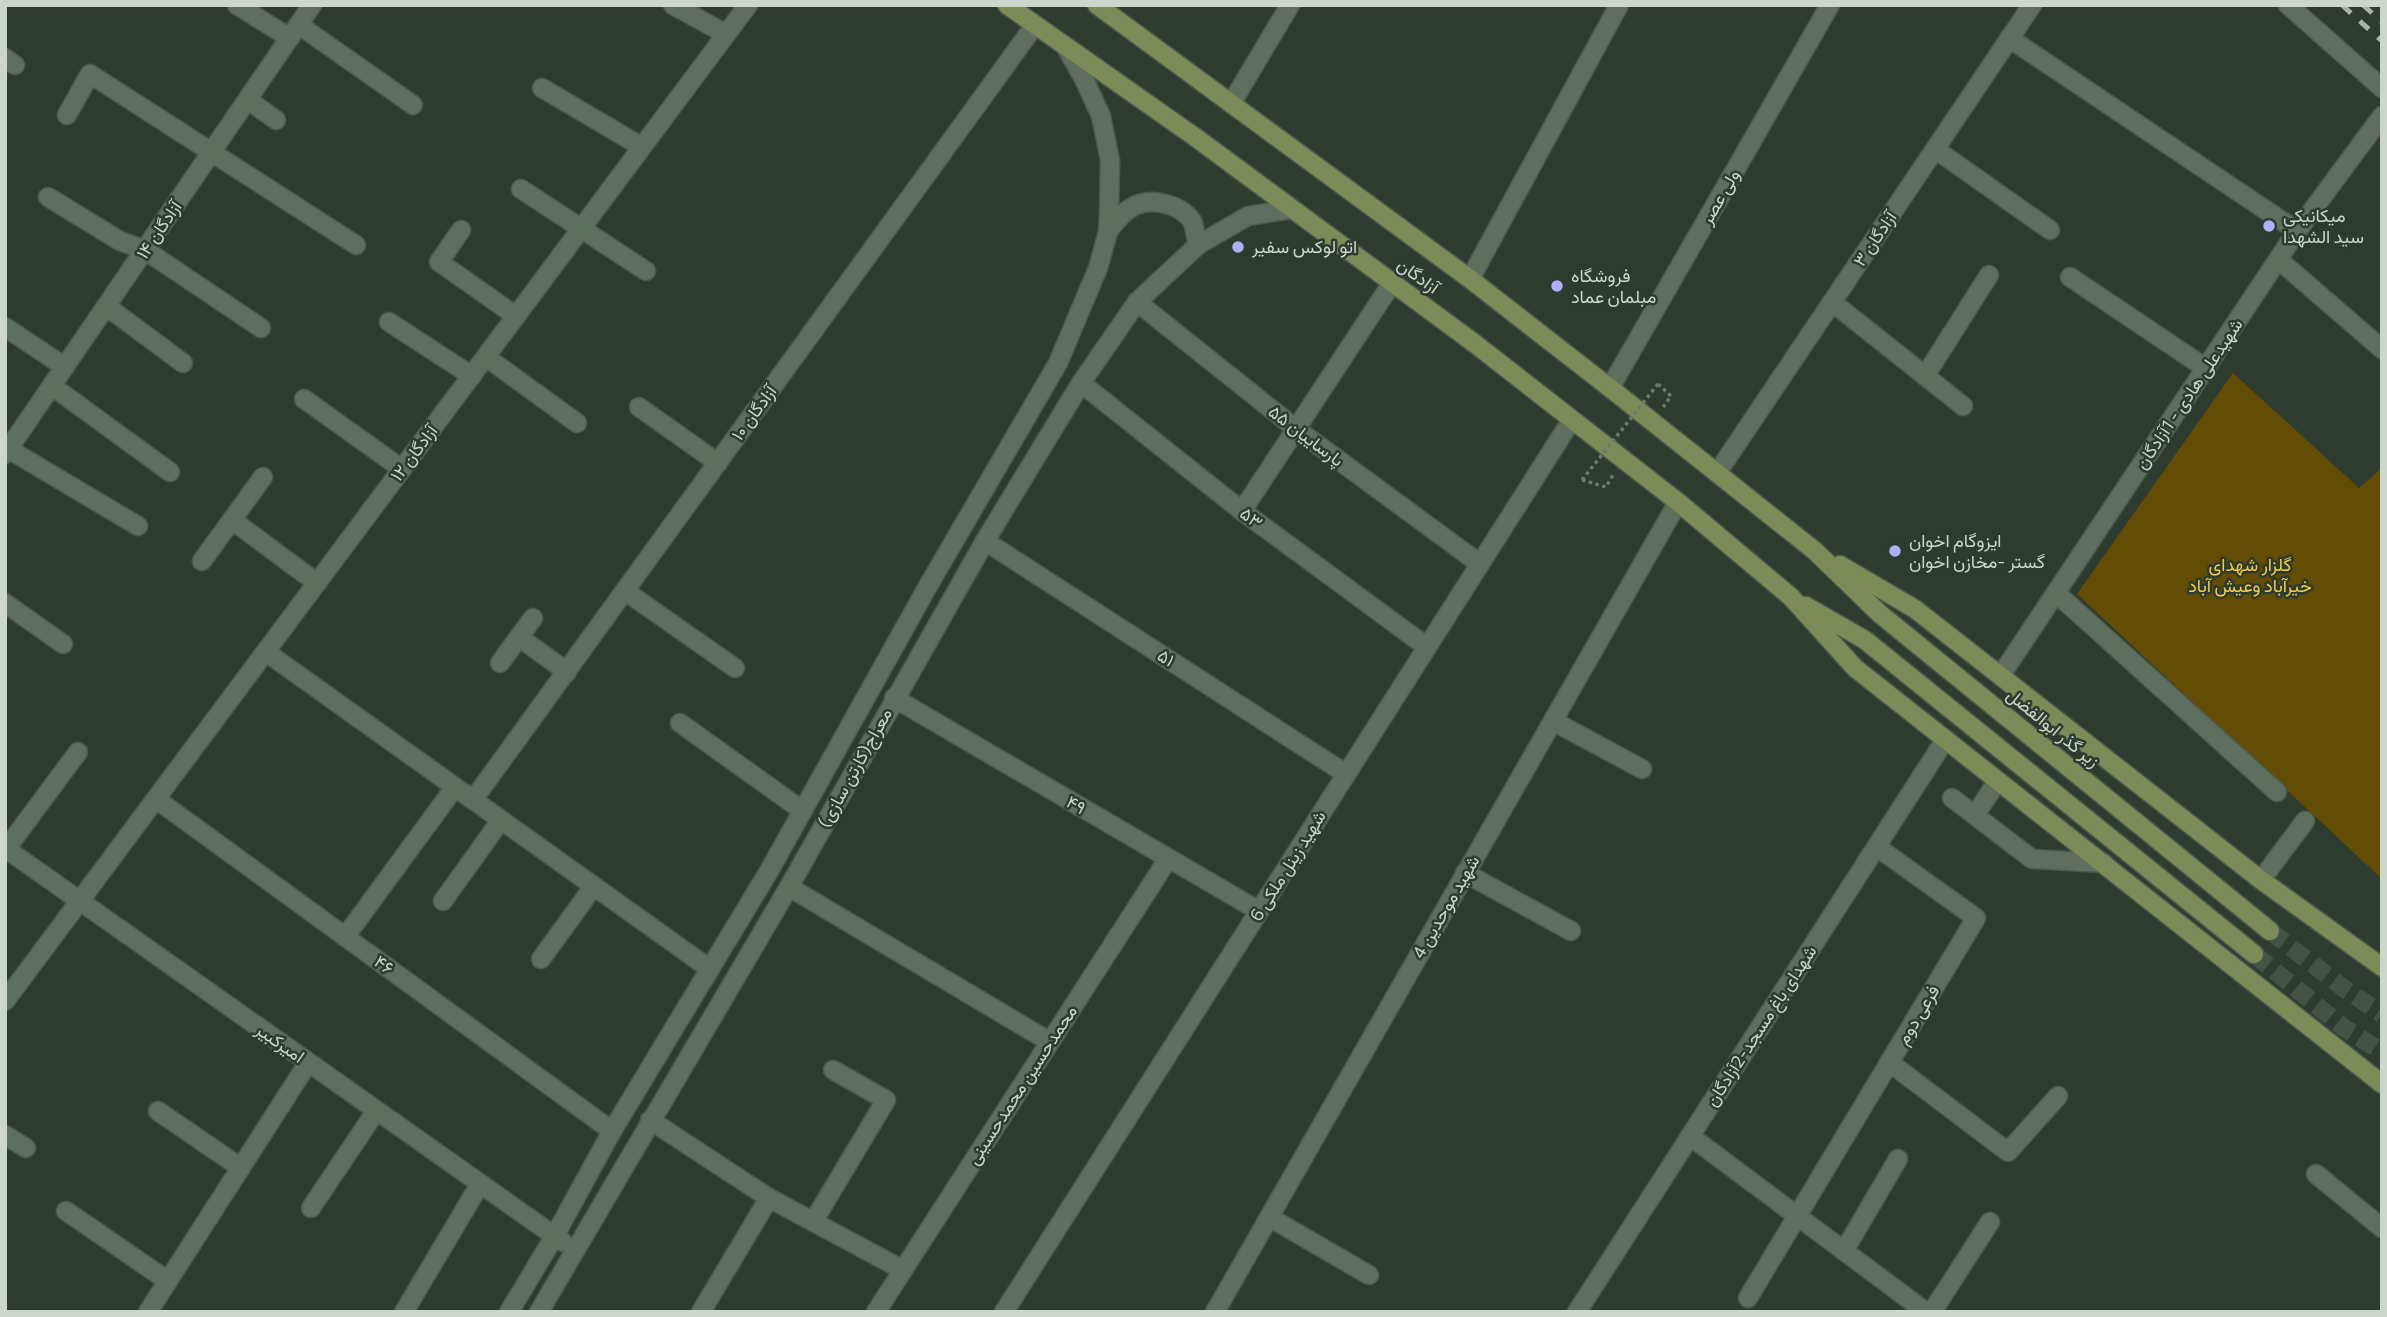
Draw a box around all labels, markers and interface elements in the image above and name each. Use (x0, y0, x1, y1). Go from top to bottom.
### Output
street label: ولی عصر (1694, 165, 1745, 229)
street label: ۱۴ آزادگان (131, 195, 187, 263)
place label: میکانیکی سید الشهدا (2283, 204, 2364, 248)
street label: ۳ آزادگان (1848, 205, 1902, 271)
marker: میکانیکی سید الشهدا (2261, 218, 2277, 234)
place label: اتو لوکس سفیر (1251, 235, 1357, 258)
marker: اتو لوکس سفیر (1230, 239, 1246, 255)
street label: آزادگان (1393, 253, 1445, 300)
place label: فروشگاه مبلمان عماد (1571, 264, 1656, 307)
marker: فروشگاه مبلمان عماد (1549, 278, 1565, 294)
street label: شهیدعلی هادی - 1آزادگان (2130, 314, 2248, 473)
street label: ۱۰ آزادگان (726, 379, 782, 445)
street label: پارساییان ۵۵ (1264, 400, 1348, 472)
street label: ۱۲ آزادگان (385, 419, 443, 485)
street label: ۵۳ (1236, 502, 1267, 533)
place label: ایزوگام اخوان گستر -مخازن اخوان (1909, 529, 2045, 573)
marker: ایزوگام اخوان گستر -مخازن اخوان (1887, 543, 1903, 559)
park label: گلزار شهدای خیرآباد وعیش آباد (2188, 553, 2312, 597)
street label: ۵۱ (1154, 644, 1179, 671)
street label: زیر گذر ابوالفضل (2002, 683, 2105, 772)
street label: معراج(کارتن سازی) (812, 704, 898, 832)
street label: ۴۹ (1063, 790, 1090, 818)
street label: 6 شهید زینل ملکی (1244, 806, 1331, 926)
street label: 4 شهید موحدین (1407, 851, 1484, 962)
street label: شهدای‌ باغ مسجد-2آزادگان (1700, 941, 1822, 1111)
street label: ۴۶ (370, 950, 399, 979)
street label: فرعی دوم (1891, 981, 1945, 1049)
street label: محمدحسین محمدحسینی (961, 1001, 1082, 1169)
street label: امیرکبیر (251, 1017, 309, 1068)

